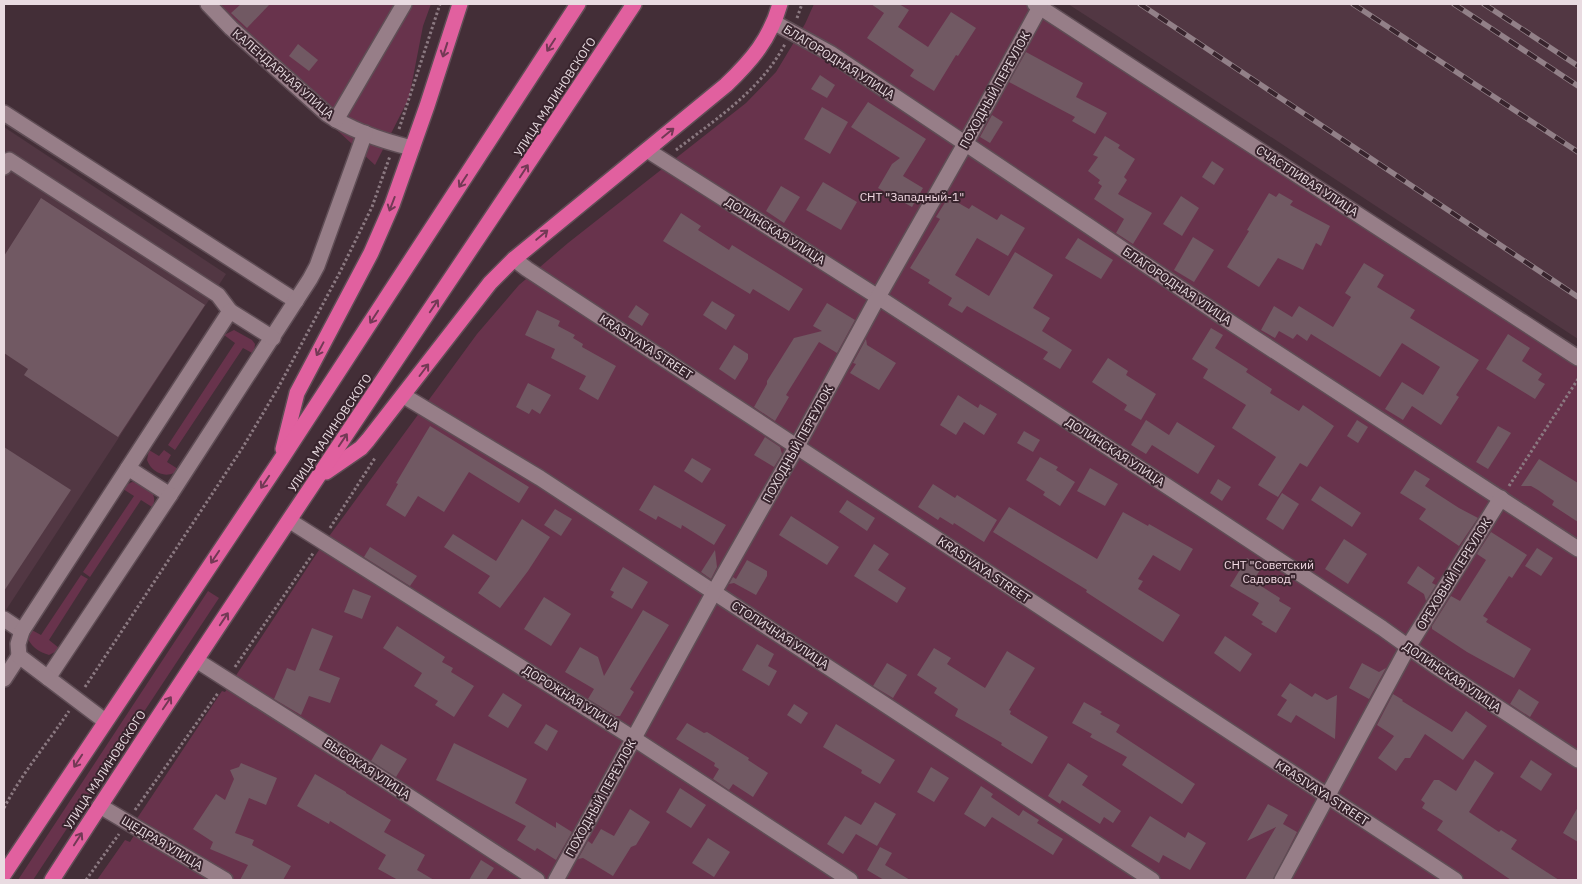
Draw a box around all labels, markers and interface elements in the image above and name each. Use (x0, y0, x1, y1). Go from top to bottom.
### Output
street label: БЛАГОРОДНАЯ УЛИЦА (781, 21, 898, 102)
street label: КАЛЕНДАРНАЯ УЛИЦА (230, 25, 337, 122)
street label: ПОХОДНЫЙ ПЕРЕУЛОК (956, 28, 1033, 151)
street label: УЛИЦА МАЛИНОВСКОГО (510, 34, 599, 159)
one-way arrow (546, 37, 556, 51)
one-way arrow (440, 42, 450, 58)
one-way arrow (661, 128, 674, 139)
street label: СЧАСТЛИВАЯ УЛИЦА (1253, 142, 1361, 219)
one-way arrow (519, 164, 529, 178)
one-way arrow (457, 173, 467, 187)
park label: СНТ "Западный-1" (860, 189, 964, 204)
street label: ДОЛИНСКАЯ УЛИЦА (722, 194, 828, 268)
one-way arrow (387, 196, 396, 211)
one-way arrow (535, 230, 548, 241)
street label: БЛАГОРОДНАЯ УЛИЦА (1120, 244, 1235, 328)
one-way arrow (429, 299, 439, 313)
one-way arrow (368, 309, 378, 323)
street label: KRASIVAYA STREET (597, 311, 696, 382)
one-way arrow (315, 341, 324, 356)
one-way arrow (418, 364, 429, 377)
street label: УЛИЦА МАЛИНОВСКОГО (284, 371, 375, 495)
street label: ПОХОДНЫЙ ПЕРЕУЛОК (759, 382, 836, 505)
street label: ДОЛИНСКАЯ УЛИЦА (1063, 414, 1168, 489)
one-way arrow (338, 434, 348, 448)
one-way arrow (260, 475, 271, 489)
street label: ОРЕХОВЫЙ ПЕРЕУЛОК (1413, 515, 1494, 632)
street label: KRASIVAYA STREET (935, 533, 1033, 606)
one-way arrow (210, 550, 220, 564)
park label: СНТ "Советский Садовод" (1224, 557, 1314, 586)
street label: СТОЛИЧНАЯ УЛИЦА (729, 598, 832, 672)
one-way arrow (218, 612, 229, 626)
street label: ДОЛИНСКАЯ УЛИЦА (1400, 638, 1504, 715)
street label: ДОРОЖНАЯ УЛИЦА (520, 662, 622, 733)
one-way arrow (163, 697, 173, 711)
street label: УЛИЦА МАЛИНОВСКОГО (60, 707, 149, 832)
street label: ВЫСОКАЯ УЛИЦА (321, 735, 414, 802)
street label: ПОХОДНЫЙ ПЕРЕУЛОК (562, 736, 639, 859)
one-way arrow (73, 754, 83, 768)
street label: KRASIVAYA STREET (1273, 757, 1372, 828)
street label: ЩЕДРАЯ УЛИЦА (119, 812, 206, 873)
one-way arrow (73, 833, 83, 847)

